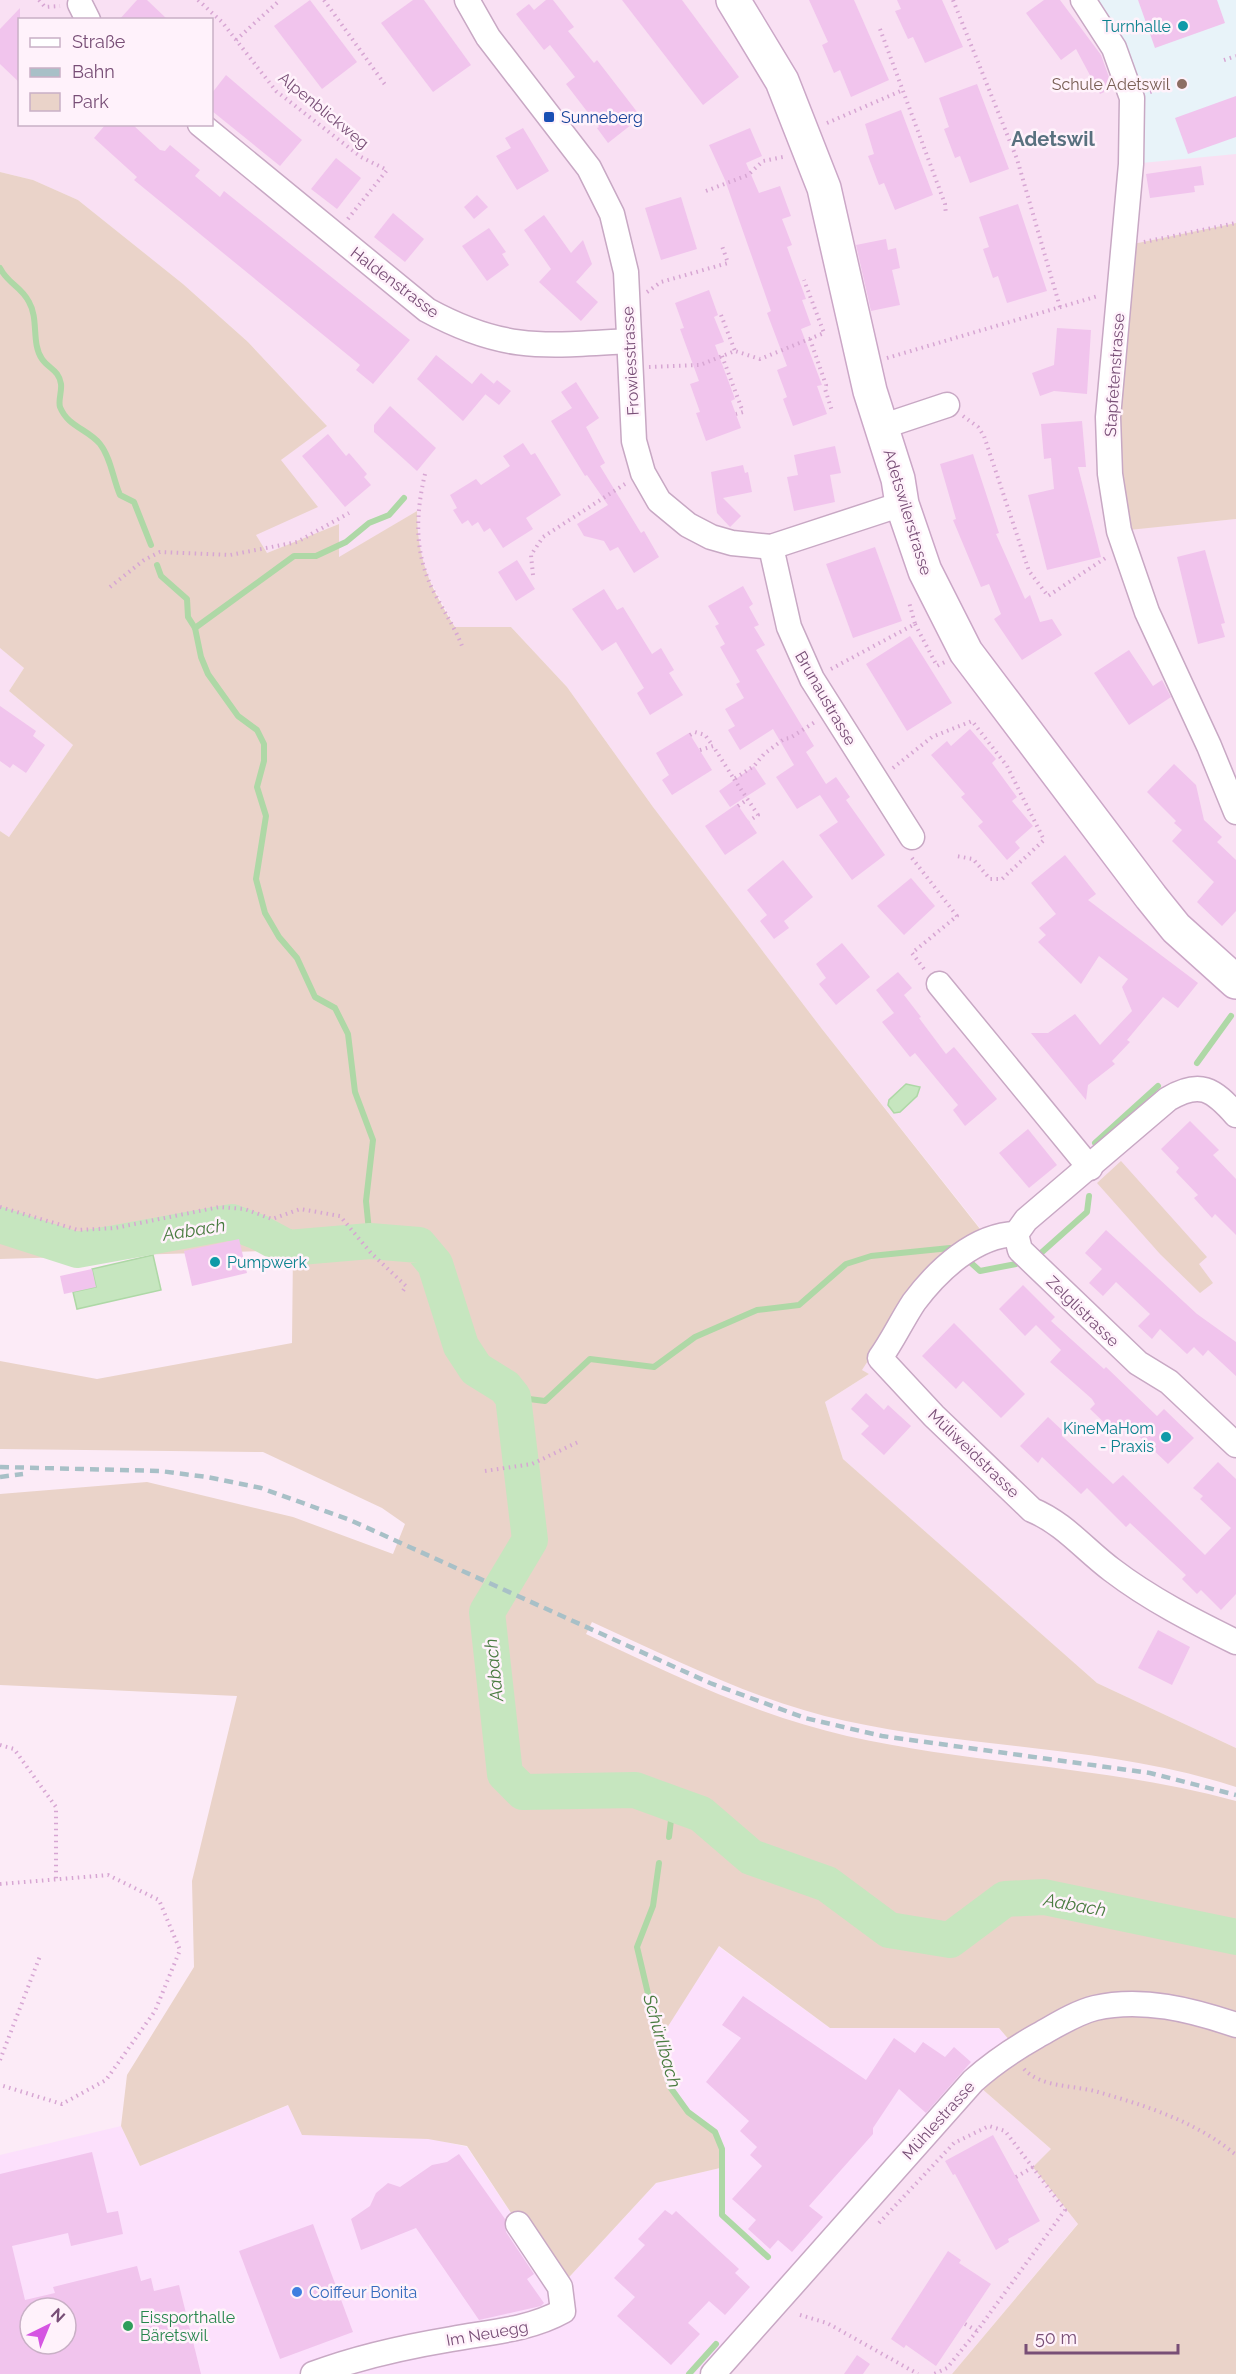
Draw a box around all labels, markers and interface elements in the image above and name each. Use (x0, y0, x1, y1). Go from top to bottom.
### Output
place label: Turnhalle (1102, 17, 1171, 36)
legend (18, 18, 213, 126)
marker: Turnhalle (1176, 19, 1190, 33)
text: Straße (72, 31, 126, 52)
text: Bahn (72, 61, 115, 82)
street label: Alpenblickweg (275, 68, 373, 153)
place label: Schule Adetswil (1052, 75, 1171, 94)
marker: Schule Adetswil (1175, 77, 1189, 91)
text: Park (72, 91, 109, 112)
place label: Sunneberg (561, 108, 643, 127)
marker: Sunneberg (542, 110, 556, 124)
district label: Adetswil (1011, 127, 1095, 151)
street label: Haldenstrasse (347, 243, 443, 322)
street label: Frowiesstrasse (618, 306, 643, 416)
street label: Stapfetenstrasse (1101, 313, 1128, 437)
street label: Adetswilerstrasse (879, 447, 936, 578)
street label: Brunaustrasse (791, 648, 860, 749)
water label: Aabach (160, 1214, 227, 1245)
place label: Pumpwerk (227, 1253, 307, 1272)
marker: Pumpwerk (208, 1255, 222, 1269)
street label: Zelglistrasse (1042, 1272, 1123, 1351)
street label: Müliweidstrasse (924, 1405, 1023, 1502)
place label: KineMaHom - Praxis (1063, 1419, 1154, 1456)
marker: KineMaHom - Praxis (1159, 1430, 1173, 1444)
water label: Aabach (480, 1638, 507, 1704)
water label: Aabach (1041, 1889, 1108, 1920)
water label: Schürlibach (639, 1991, 686, 2090)
street label: Mühlestrasse (898, 2077, 979, 2163)
place label: Coiffeur Bonita (309, 2283, 417, 2302)
marker: Coiffeur Bonita (290, 2285, 304, 2299)
north arrow (18, 2296, 78, 2356)
text: N (47, 2304, 69, 2327)
place label: Eissporthalle Bäretswil (140, 2308, 235, 2345)
street label: Im Neuegg (445, 2317, 530, 2350)
scale bar (1026, 2317, 1178, 2355)
marker: Eissporthalle Bäretswil (121, 2319, 135, 2333)
text: 50 m (1035, 2327, 1077, 2348)

